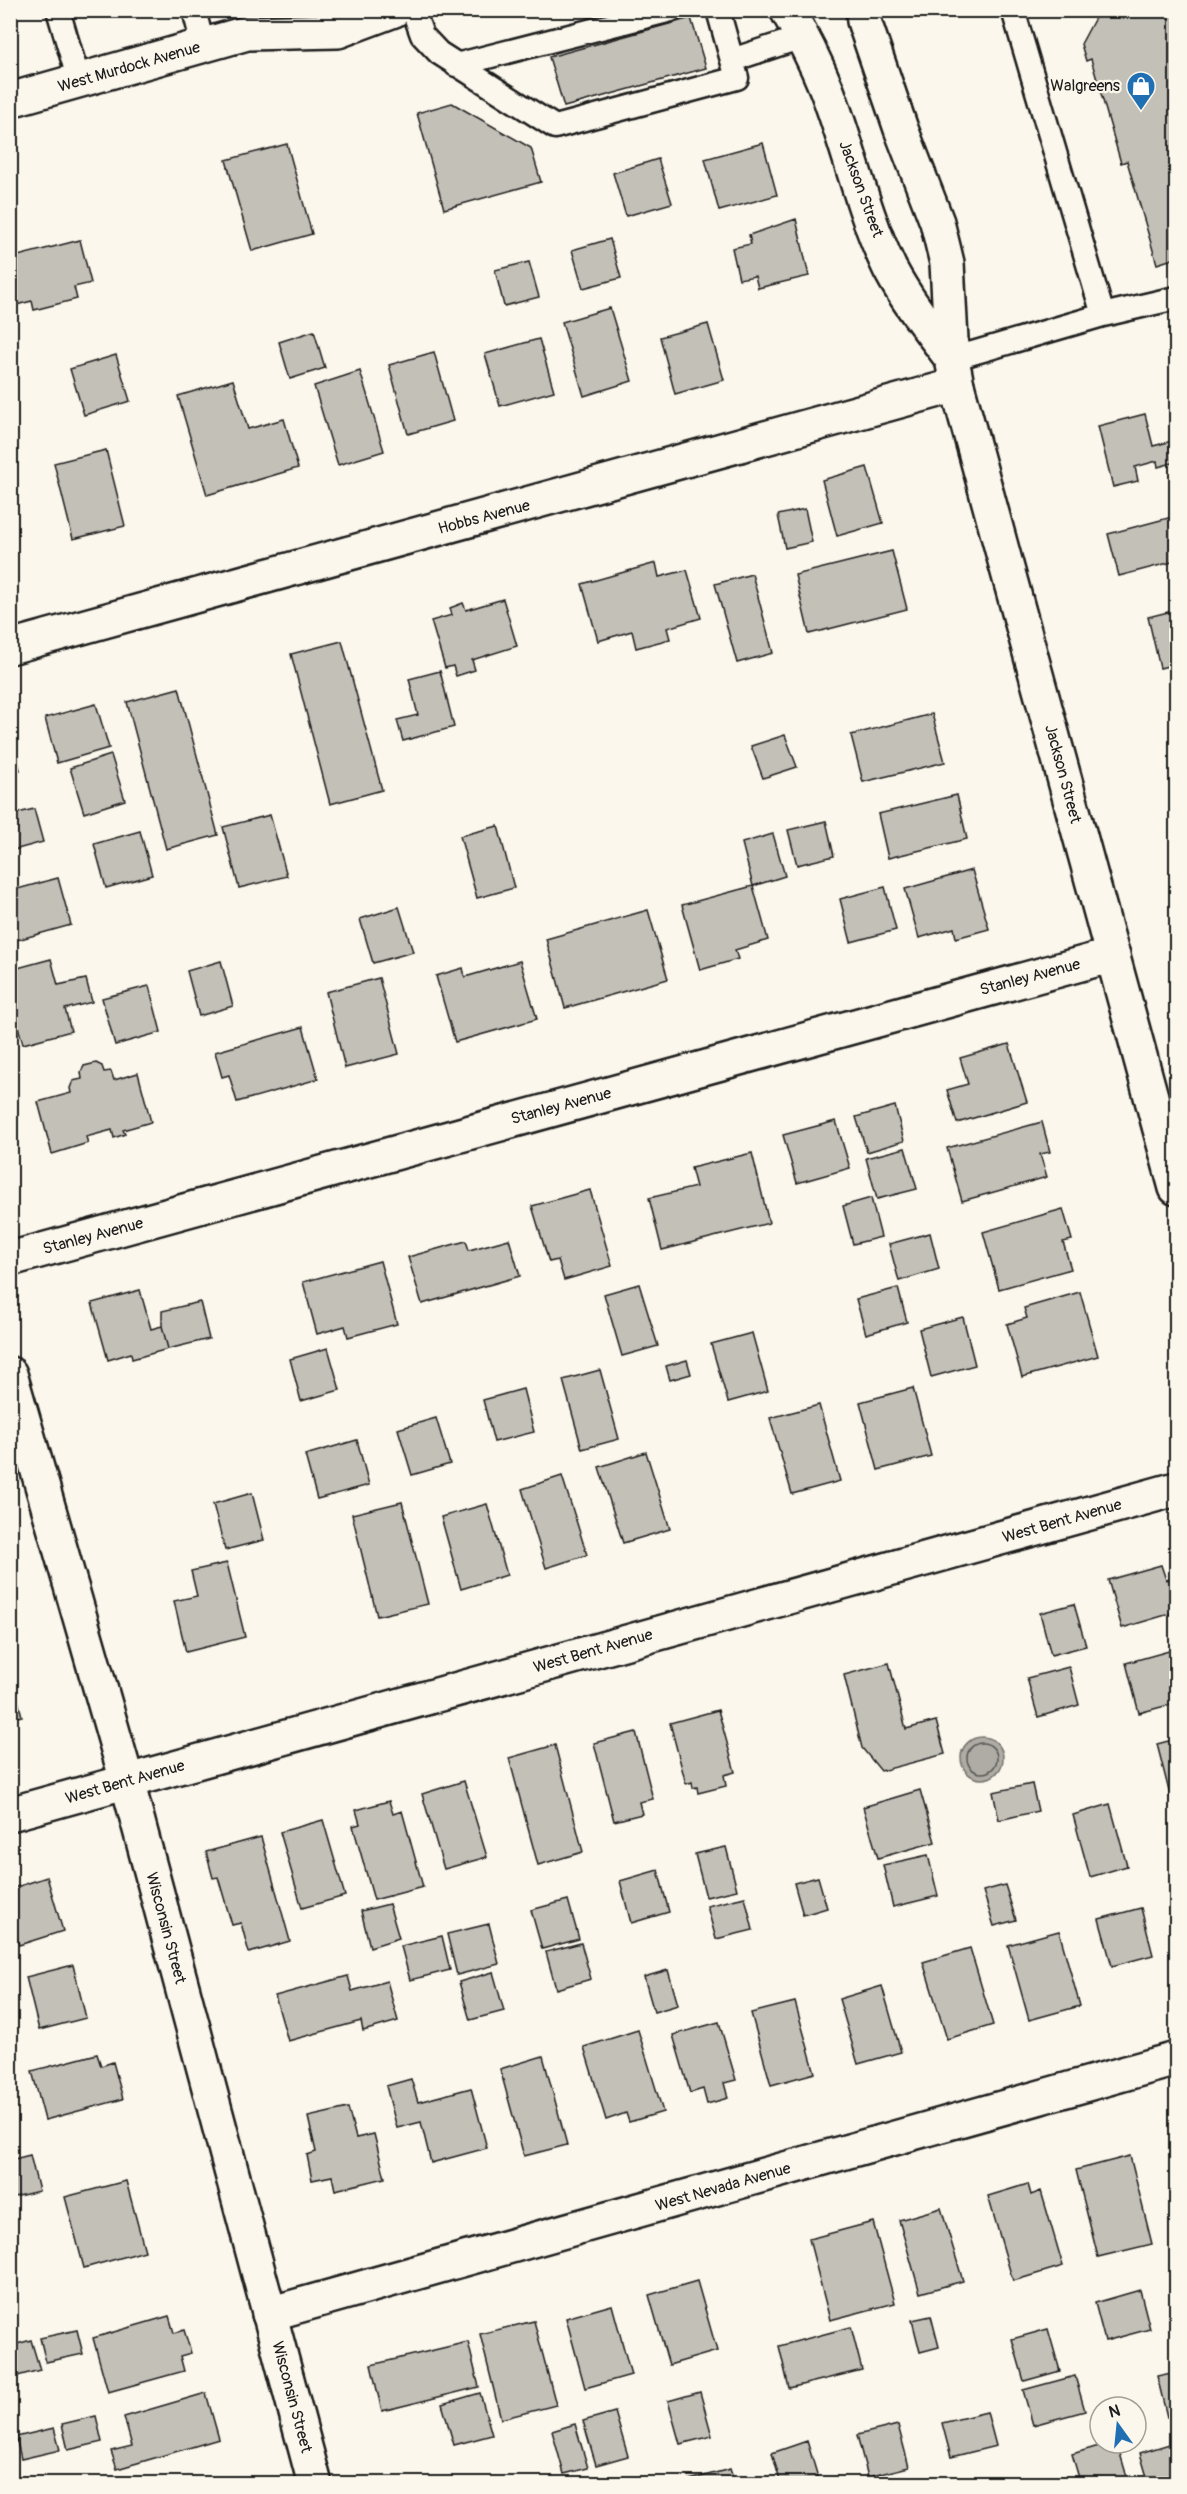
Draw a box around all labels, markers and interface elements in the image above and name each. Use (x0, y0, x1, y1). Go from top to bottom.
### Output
street label: West Murdock Avenue (56, 37, 203, 97)
shop icon: Walgreens (1125, 70, 1157, 112)
place label: Walgreens (1050, 76, 1120, 96)
street label: Jackson Street (834, 138, 888, 241)
street label: Hobbs Avenue (436, 495, 532, 539)
street label: Jackson Street (1040, 722, 1086, 826)
street label: Stanley Avenue (978, 954, 1082, 1000)
street label: Stanley Avenue (509, 1083, 613, 1129)
street label: Stanley Avenue (41, 1213, 145, 1259)
street label: West Bent Avenue (1000, 1494, 1124, 1548)
street label: West Bent Avenue (531, 1624, 655, 1678)
street label: West Bent Avenue (63, 1755, 187, 1809)
street label: Wisconsin Street (141, 1870, 191, 1987)
street label: West Nevada Avenue (653, 2158, 793, 2216)
street label: Wisconsin Street (267, 2339, 317, 2456)
north arrow (1088, 2395, 1148, 2455)
text: N (1107, 2400, 1122, 2423)

